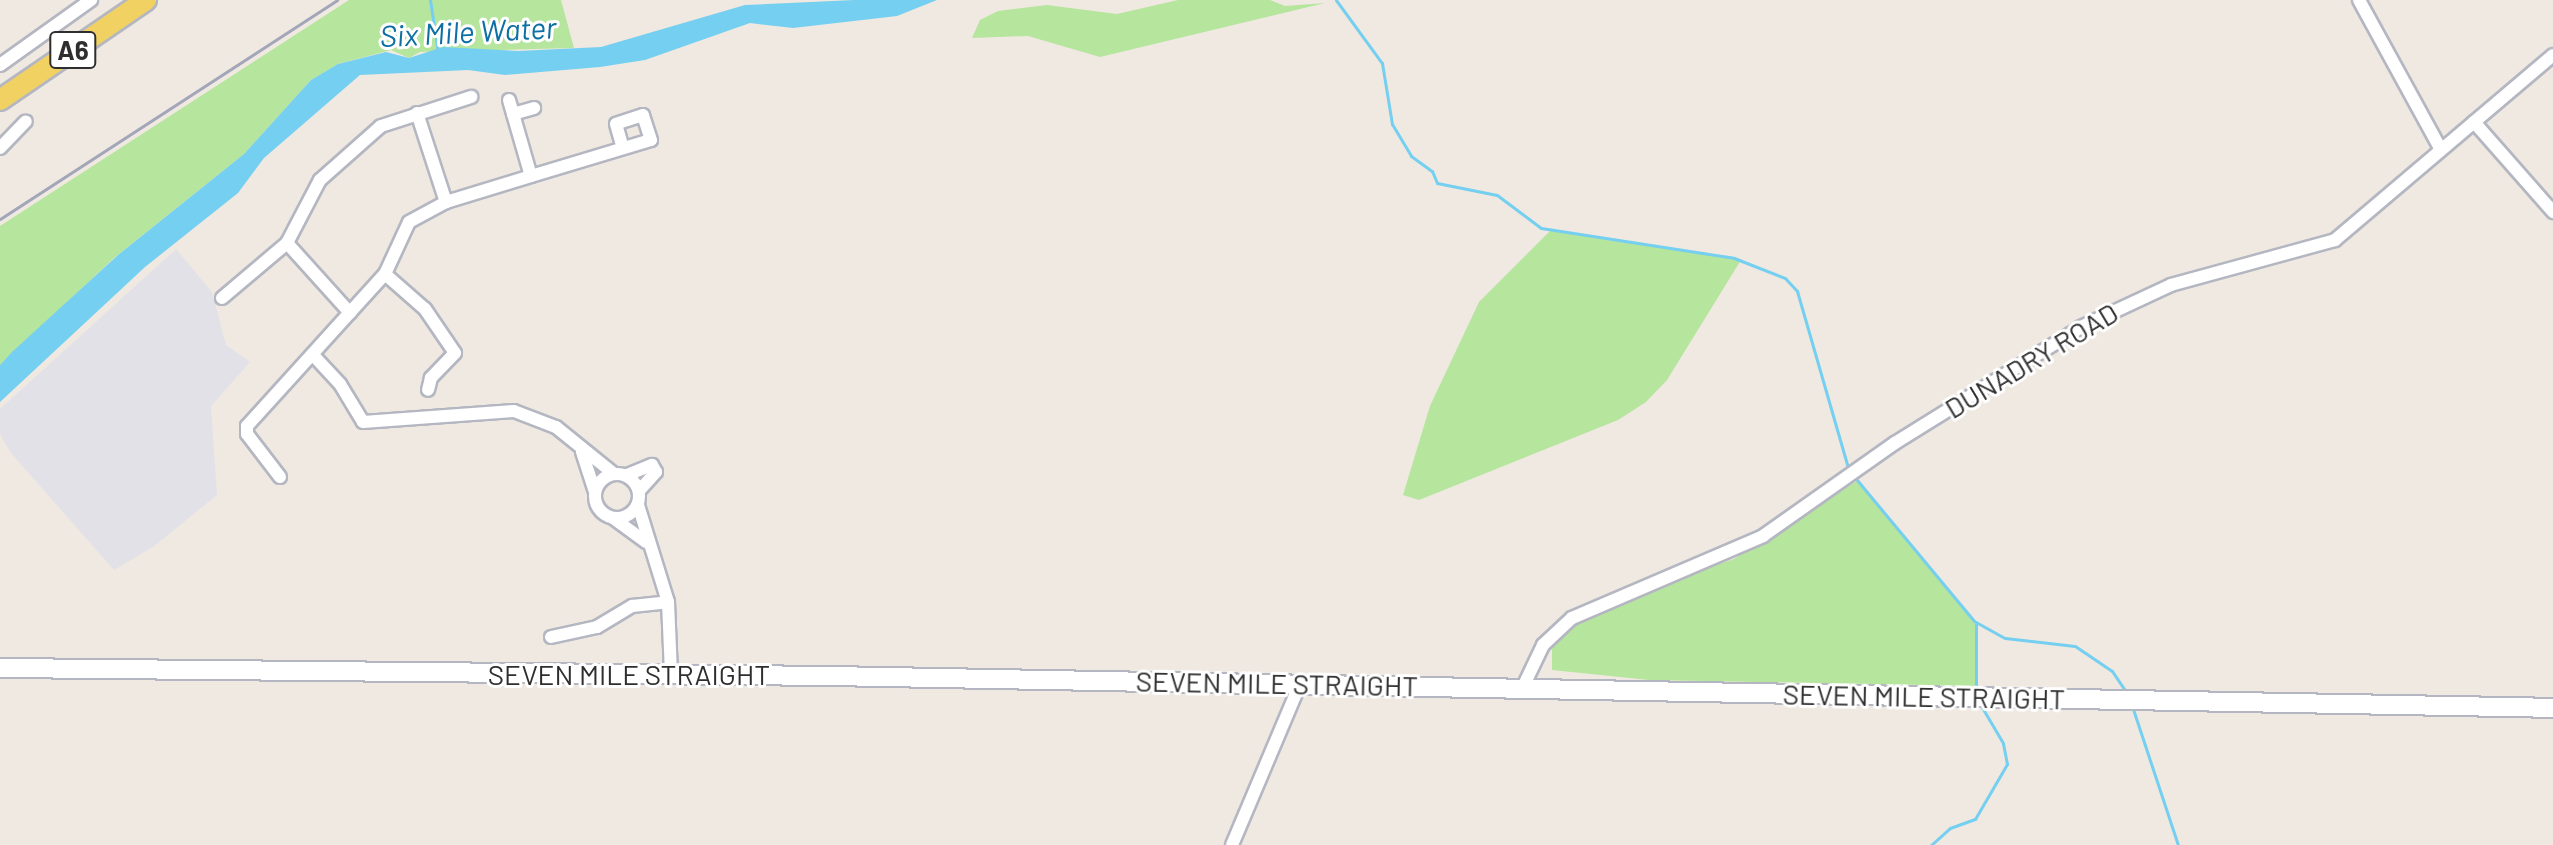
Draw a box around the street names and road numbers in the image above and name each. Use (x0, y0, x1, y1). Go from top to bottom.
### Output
road number: A6 (49, 28, 97, 72)
street label: DUNADRY ROAD (1938, 295, 2124, 425)
street label: SEVEN MILE STRAIGHT (488, 657, 770, 691)
street label: SEVEN MILE STRAIGHT (1135, 664, 1419, 702)
street label: SEVEN MILE STRAIGHT (1782, 677, 2066, 715)

